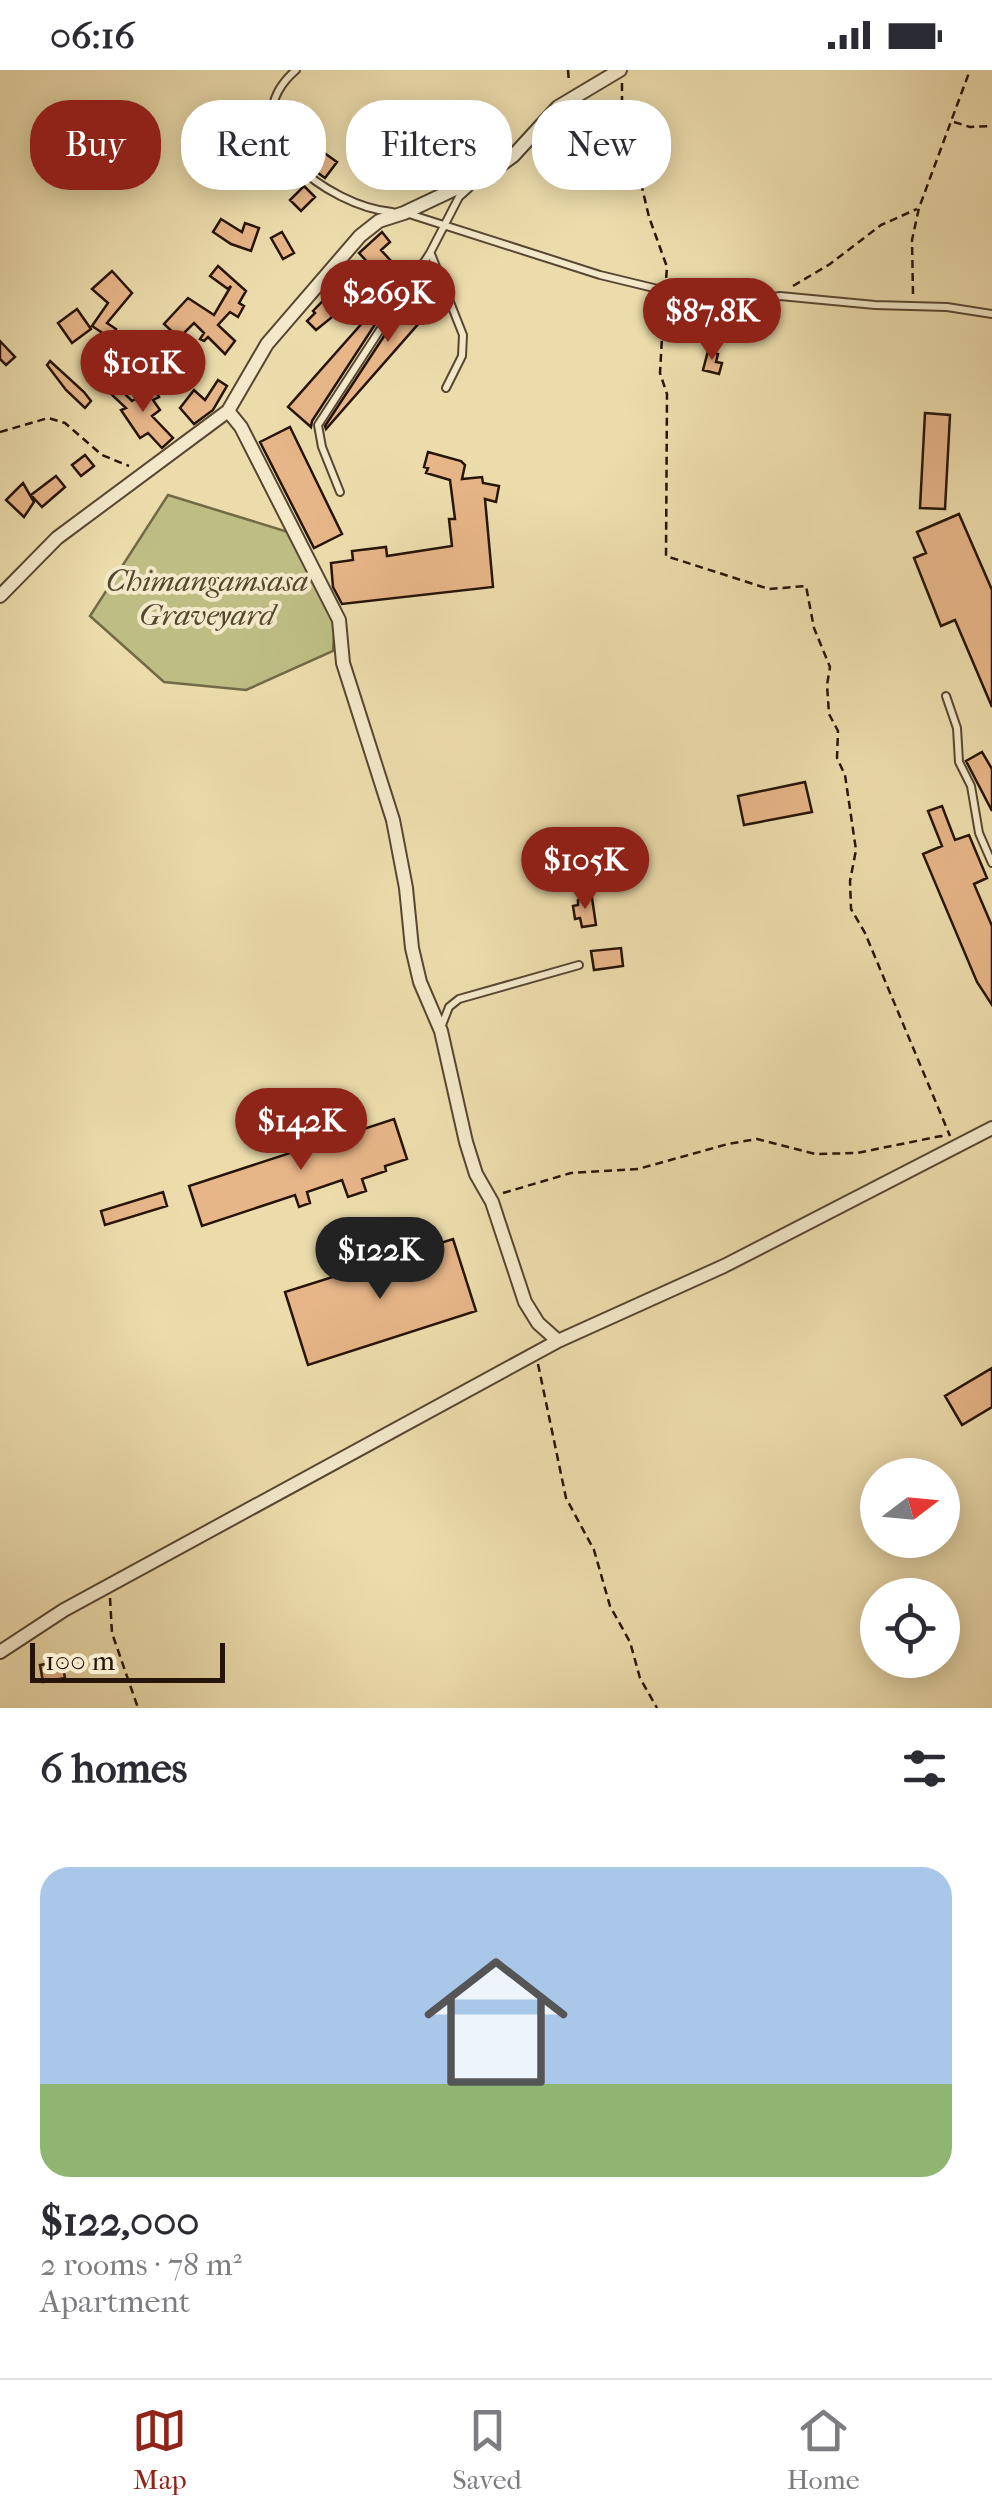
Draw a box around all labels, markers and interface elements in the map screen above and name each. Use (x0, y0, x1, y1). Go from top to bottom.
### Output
text: 06:16 (50, 13, 135, 58)
chip: Buy (30, 100, 161, 190)
chip: Rent (181, 100, 326, 190)
chip: Filters (346, 100, 512, 190)
chip: New (532, 100, 671, 190)
pin: $269K (318, 260, 458, 345)
text: $269K (342, 274, 434, 311)
pin: $87.8K (631, 278, 793, 363)
text: $87.8K (665, 292, 759, 329)
pin: $101K (73, 330, 213, 415)
text: $101K (103, 344, 184, 381)
park label: Chimangamsasa Graveyard (106, 564, 308, 633)
pin: $105K (515, 827, 655, 912)
text: $105K (543, 841, 627, 878)
pin: $142K (231, 1088, 371, 1173)
text: $142K (257, 1102, 345, 1139)
pin: $122K (310, 1217, 450, 1302)
text: $122K (337, 1231, 423, 1268)
north arrow (860, 1458, 960, 1558)
map controls (860, 1458, 960, 1678)
button: locate (860, 1578, 960, 1678)
scale bar (30, 1638, 225, 1682)
text: 100 m (45, 1644, 115, 1677)
icon: filters (897, 1741, 952, 1796)
text: 6 homes (40, 1744, 187, 1793)
icon: home (406, 1932, 586, 2112)
text: $122,000 (40, 2197, 200, 2246)
text: 2 rooms · 78 m² (40, 2246, 242, 2283)
text: Apartment (40, 2283, 190, 2320)
tab: Map (132, 2403, 187, 2496)
tab: Saved (452, 2403, 522, 2496)
tab: Home (787, 2403, 860, 2496)

